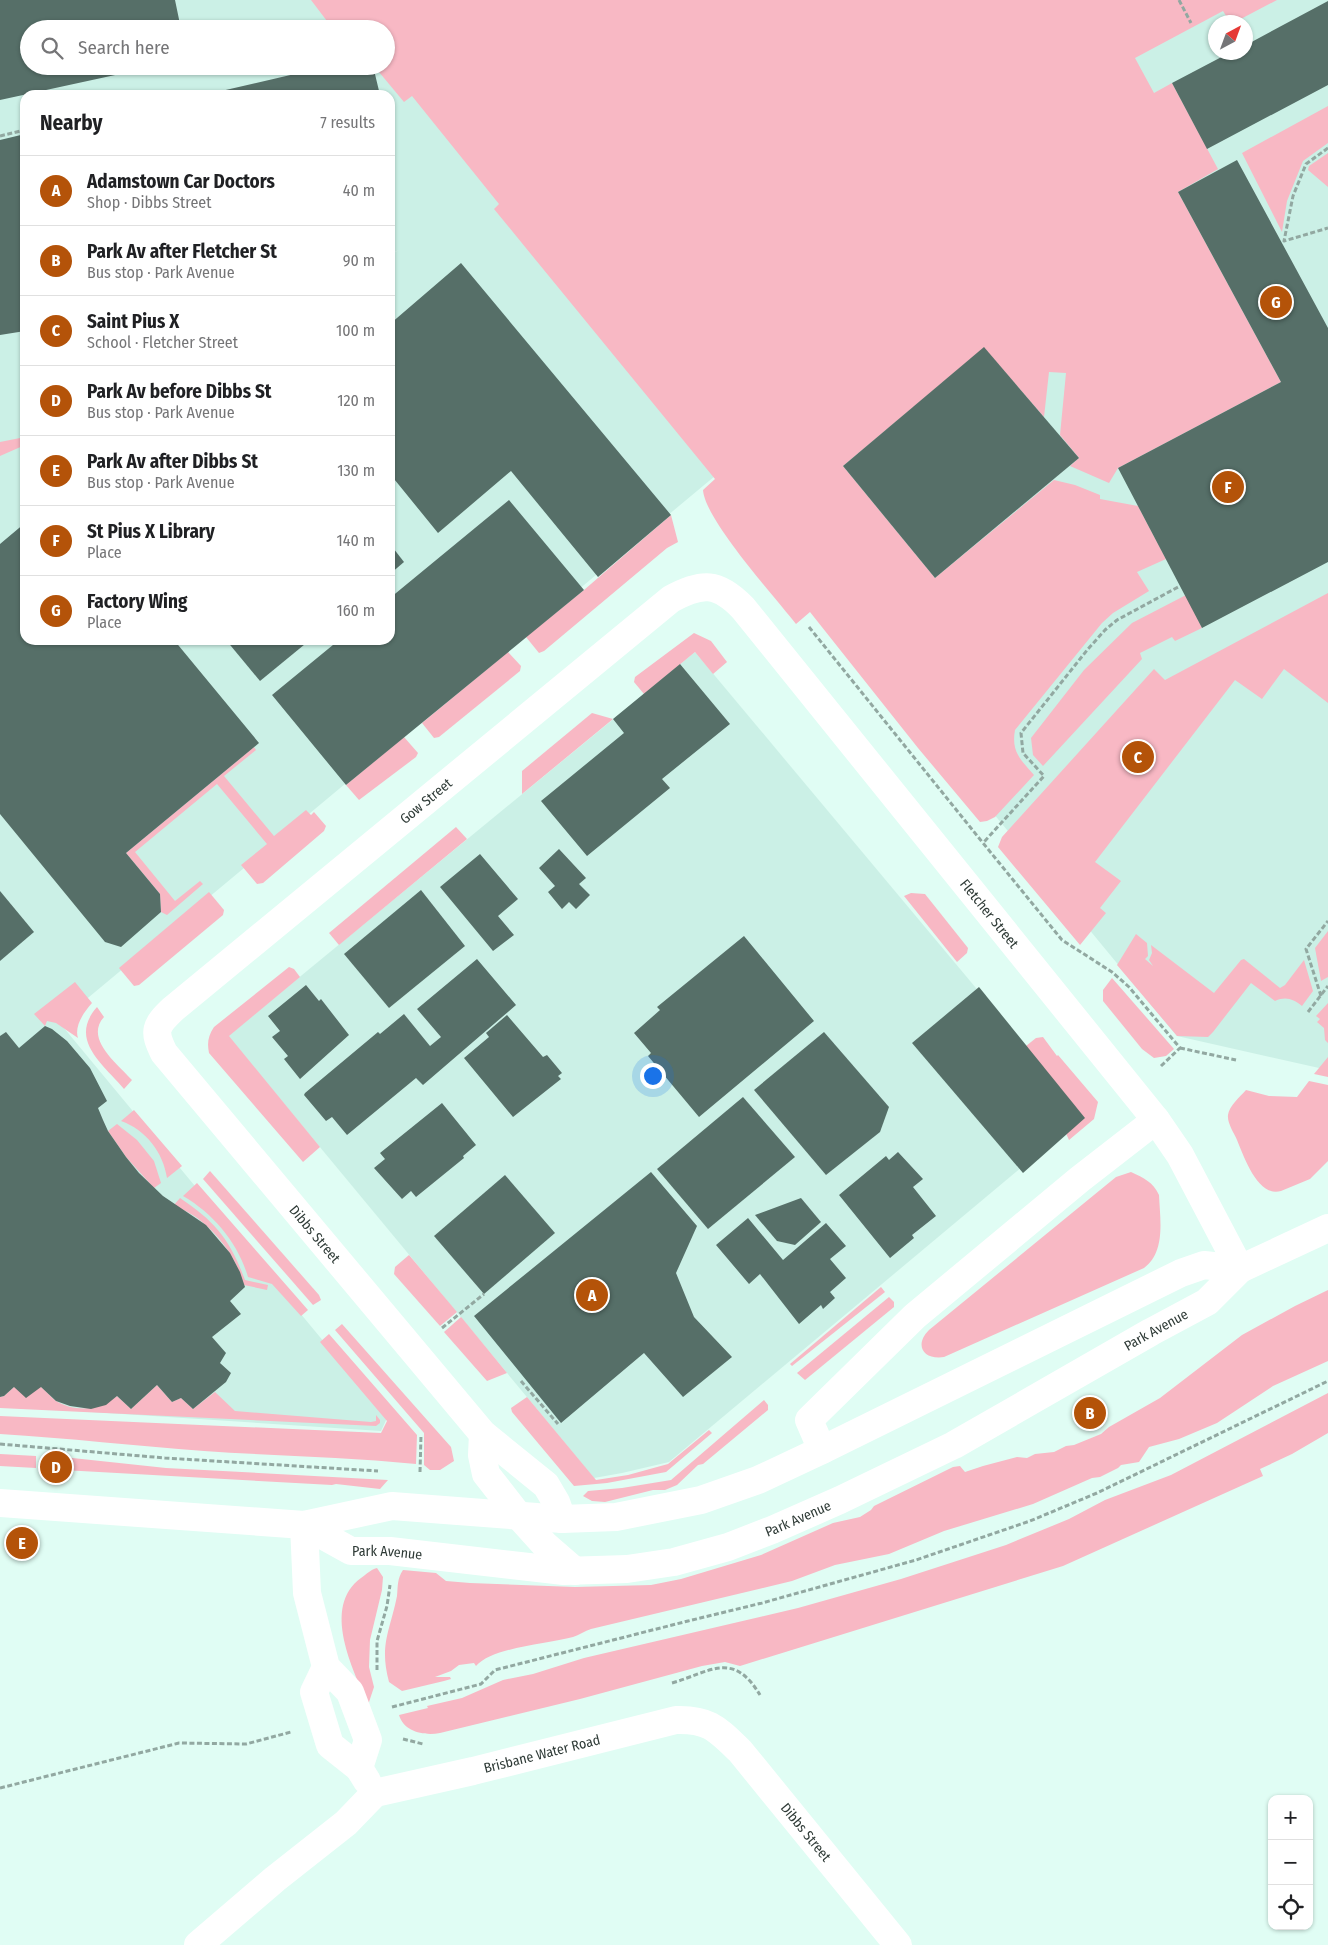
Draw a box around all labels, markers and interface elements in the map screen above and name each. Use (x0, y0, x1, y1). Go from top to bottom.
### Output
north arrow (1208, 15, 1253, 60)
search box (20, 20, 395, 75)
icon: search (38, 34, 66, 62)
text: Search here (78, 36, 170, 59)
text: Nearby (40, 110, 102, 136)
text: 7 results (320, 113, 375, 132)
text: Adamstown Car Doctors (87, 170, 275, 193)
text: A (52, 181, 60, 200)
text: 40 m (343, 181, 375, 200)
text: Shop · Dibbs Street (87, 193, 212, 212)
text: Park Av after Fletcher St (87, 240, 277, 263)
text: B (52, 251, 60, 270)
text: 90 m (343, 251, 375, 270)
text: Bus stop · Park Avenue (87, 263, 235, 282)
pin: G (1260, 283, 1292, 321)
text: Saint Pius X (87, 310, 179, 333)
text: C (52, 321, 60, 340)
text: 100 m (336, 321, 375, 340)
text: School · Fletcher Street (87, 333, 238, 352)
text: Park Av before Dibbs St (87, 380, 272, 403)
text: D (51, 391, 61, 410)
text: 120 m (337, 391, 375, 410)
text: Bus stop · Park Avenue (87, 403, 235, 422)
text: Park Av after Dibbs St (87, 450, 258, 473)
text: E (52, 461, 60, 480)
text: 130 m (337, 461, 375, 480)
pin: F (1212, 468, 1244, 506)
text: Bus stop · Park Avenue (87, 473, 235, 492)
text: St Pius X Library (87, 520, 215, 543)
text: F (52, 531, 60, 550)
text: 140 m (337, 531, 375, 550)
text: Place (87, 543, 122, 562)
text: Factory Wing (87, 590, 187, 613)
text: G (51, 601, 61, 620)
text: 160 m (336, 601, 375, 620)
text: Place (87, 613, 122, 632)
pin: C (1122, 738, 1154, 776)
street label: Gow Street (397, 775, 456, 828)
street label: Fletcher Street (956, 876, 1022, 952)
your location (640, 1063, 666, 1089)
street label: Dibbs Street (286, 1202, 344, 1267)
pin: A (576, 1276, 608, 1314)
street label: Park Avenue (1121, 1306, 1191, 1355)
pin: B (1074, 1394, 1106, 1432)
pin: D (40, 1448, 72, 1486)
street label: Park Avenue (763, 1497, 834, 1541)
pin: E (6, 1524, 38, 1562)
street label: Park Avenue (352, 1543, 423, 1564)
street label: Brisbane Water Road (482, 1731, 602, 1777)
map controls (1268, 1795, 1313, 1930)
button: + (1268, 1795, 1313, 1840)
street label: Dibbs Street (777, 1800, 835, 1865)
button: − (1268, 1840, 1313, 1885)
button: locate (1268, 1885, 1313, 1930)

